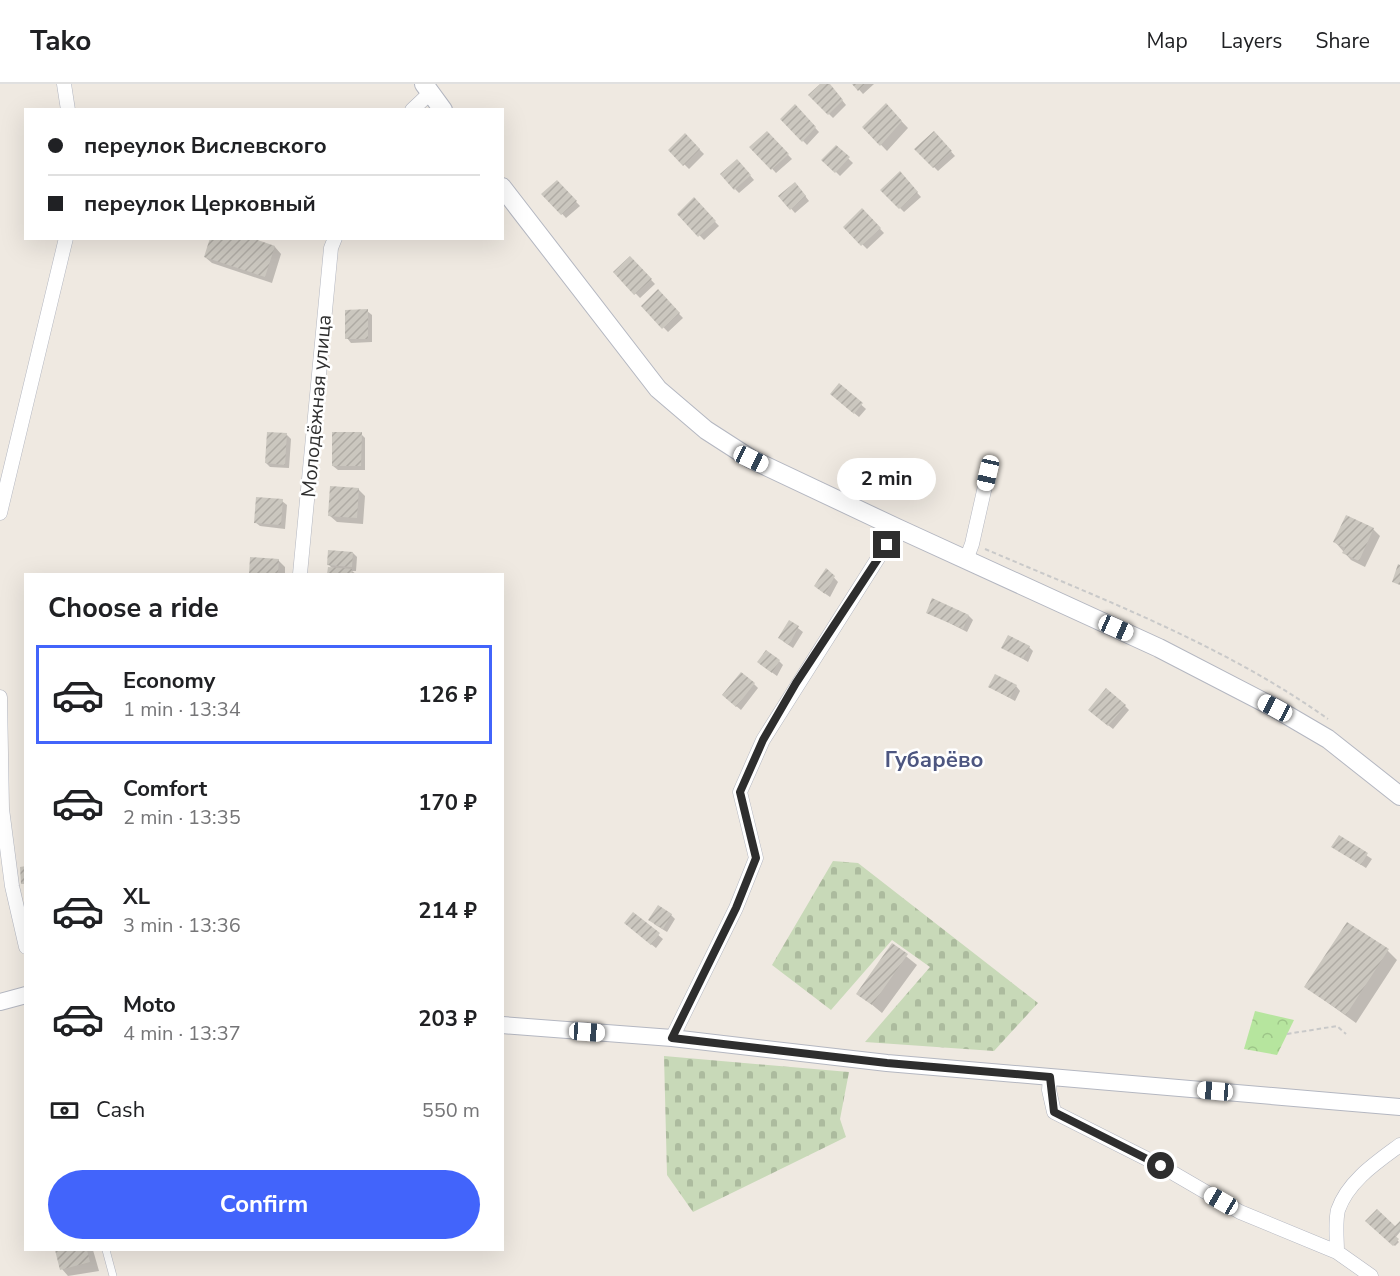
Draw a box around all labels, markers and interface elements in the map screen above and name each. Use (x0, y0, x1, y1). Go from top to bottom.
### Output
text: Tako (30, 22, 91, 60)
text: Map (1146, 27, 1188, 55)
text: Layers (1221, 27, 1282, 55)
text: Share (1315, 27, 1370, 55)
text: переулок Вислевского (84, 131, 327, 161)
text: переулок Церковный (84, 189, 316, 219)
street label: Молодёжная улица (295, 313, 338, 499)
car (731, 443, 771, 475)
car (975, 453, 1001, 493)
callout: 2 min (838, 458, 936, 500)
text: 2 min (861, 465, 912, 492)
route end (873, 531, 900, 558)
text: Choose a ride (48, 590, 219, 627)
car (1096, 612, 1136, 644)
text: Economy (123, 666, 215, 696)
icon: car (51, 668, 105, 722)
text: 126 ₽ (418, 680, 477, 710)
car (1255, 692, 1295, 724)
text: 1 min · 13:34 (123, 696, 241, 723)
district label: Губарёво (885, 745, 983, 775)
text: Comfort (123, 774, 207, 804)
icon: car (51, 776, 105, 830)
text: 170 ₽ (418, 788, 477, 818)
text: 2 min · 13:35 (123, 804, 241, 831)
text: XL (123, 882, 150, 912)
icon: car (51, 884, 105, 938)
text: 214 ₽ (418, 896, 477, 926)
text: 3 min · 13:36 (123, 912, 241, 939)
text: Moto (123, 990, 176, 1020)
icon: car (51, 992, 105, 1046)
text: 203 ₽ (418, 1004, 477, 1034)
text: 4 min · 13:37 (123, 1020, 241, 1047)
car (568, 1022, 606, 1042)
car (1196, 1080, 1234, 1102)
icon: cash (48, 1094, 81, 1127)
text: Cash (96, 1095, 145, 1125)
text: 550 m (422, 1097, 480, 1124)
route start (1147, 1152, 1174, 1179)
button: Confirm (48, 1170, 480, 1239)
car (1201, 1184, 1241, 1218)

